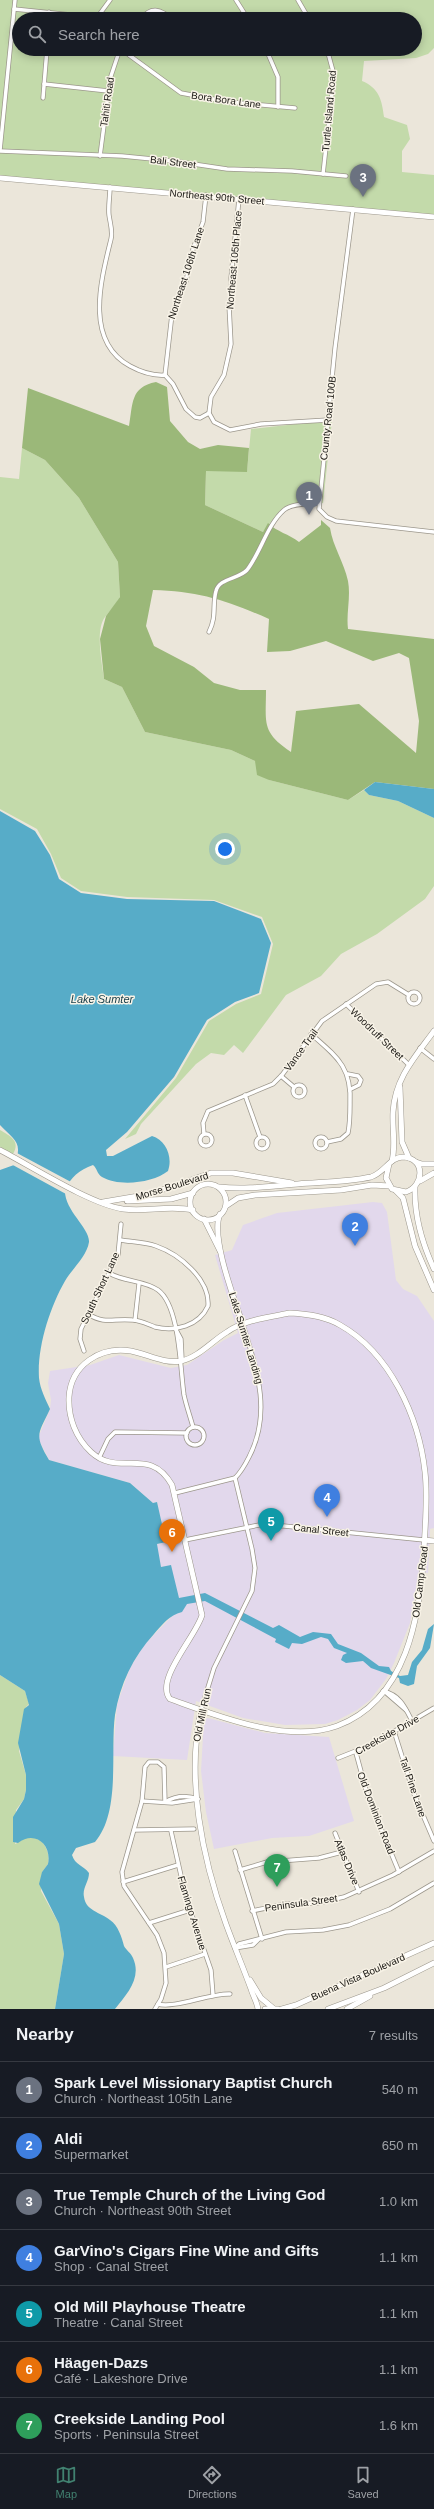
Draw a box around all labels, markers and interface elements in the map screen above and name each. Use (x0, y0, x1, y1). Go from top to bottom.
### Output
search box (12, 12, 422, 56)
icon: search (26, 23, 48, 45)
text: Search here (58, 26, 140, 43)
street label: Turtle Island Road (320, 70, 338, 152)
street label: Tahiti Road (98, 76, 116, 128)
street label: Bora Bora Lane (191, 90, 262, 110)
street label: Bali Street (149, 154, 197, 170)
pin: 3 (350, 164, 376, 197)
street label: Northeast 90th Street (169, 187, 265, 207)
street label: Northeast 105th Place (224, 210, 244, 310)
street label: Northeast 106th Lane (166, 225, 206, 320)
street label: County Road 100B (318, 375, 338, 461)
pin: 1 (296, 482, 322, 515)
your location (215, 839, 235, 859)
water label: Lake Sumter (71, 993, 135, 1005)
street label: Woodruff Street (348, 1006, 406, 1062)
street label: Vance Trail (282, 1027, 320, 1073)
street label: Morse Boulevard (134, 1170, 210, 1202)
pin: 2 (342, 1213, 368, 1246)
street label: South Short Lane (79, 1250, 122, 1326)
street label: Lake Sumter Landing (227, 1291, 265, 1385)
pin: 4 (314, 1484, 340, 1517)
pin: 5 (258, 1508, 284, 1541)
pin: 6 (159, 1519, 185, 1552)
street label: Canal Street (293, 1522, 349, 1538)
street label: Old Camp Road (410, 1546, 430, 1618)
street label: Old Mill Run (191, 1687, 213, 1743)
street label: Creekside Drive (353, 1713, 421, 1757)
street label: Tall Pine Lane (398, 1756, 429, 1819)
street label: Old Dominion Road (355, 1770, 397, 1856)
street label: Atlas Drive (332, 1838, 362, 1887)
pin: 7 (264, 1854, 290, 1887)
street label: Flamingo Avenue (175, 1875, 209, 1952)
street label: Peninsula Street (264, 1892, 338, 1914)
street label: Buena Vista Boulevard (309, 1951, 407, 2003)
text: Nearby (16, 2025, 74, 2044)
text: 7 results (369, 2028, 418, 2043)
text: Spark Level Missionary Baptist Church (54, 2074, 332, 2091)
text: 1 (25, 2082, 33, 2097)
text: 540 m (382, 2082, 418, 2097)
text: Church · Northeast 105th Lane (54, 2091, 233, 2106)
text: Aldi (54, 2130, 82, 2147)
text: 2 (25, 2138, 33, 2153)
text: 650 m (382, 2138, 418, 2153)
text: Supermarket (54, 2147, 128, 2162)
text: True Temple Church of the Living God (54, 2186, 325, 2203)
text: 3 (25, 2194, 33, 2209)
text: 1.0 km (379, 2194, 418, 2209)
text: Church · Northeast 90th Street (54, 2203, 231, 2218)
text: GarVino's Cigars Fine Wine and Gifts (54, 2242, 319, 2259)
text: 4 (25, 2250, 33, 2265)
text: 1.1 km (379, 2250, 418, 2265)
text: Shop · Canal Street (54, 2259, 168, 2274)
text: Old Mill Playhouse Theatre (54, 2298, 246, 2315)
text: 5 (25, 2306, 33, 2321)
text: 1.1 km (379, 2306, 418, 2321)
text: Theatre · Canal Street (54, 2315, 183, 2330)
text: Häagen-Dazs (54, 2354, 148, 2371)
text: 6 (25, 2362, 33, 2377)
text: 1.1 km (379, 2362, 418, 2377)
text: Café · Lakeshore Drive (54, 2371, 188, 2386)
text: Creekside Landing Pool (54, 2410, 225, 2427)
text: 7 (25, 2418, 33, 2433)
text: 1.6 km (379, 2418, 418, 2433)
text: Sports · Peninsula Street (54, 2427, 199, 2442)
tab: Map (55, 2464, 77, 2500)
tab: Directions (188, 2464, 237, 2500)
tab: Saved (347, 2464, 379, 2500)

